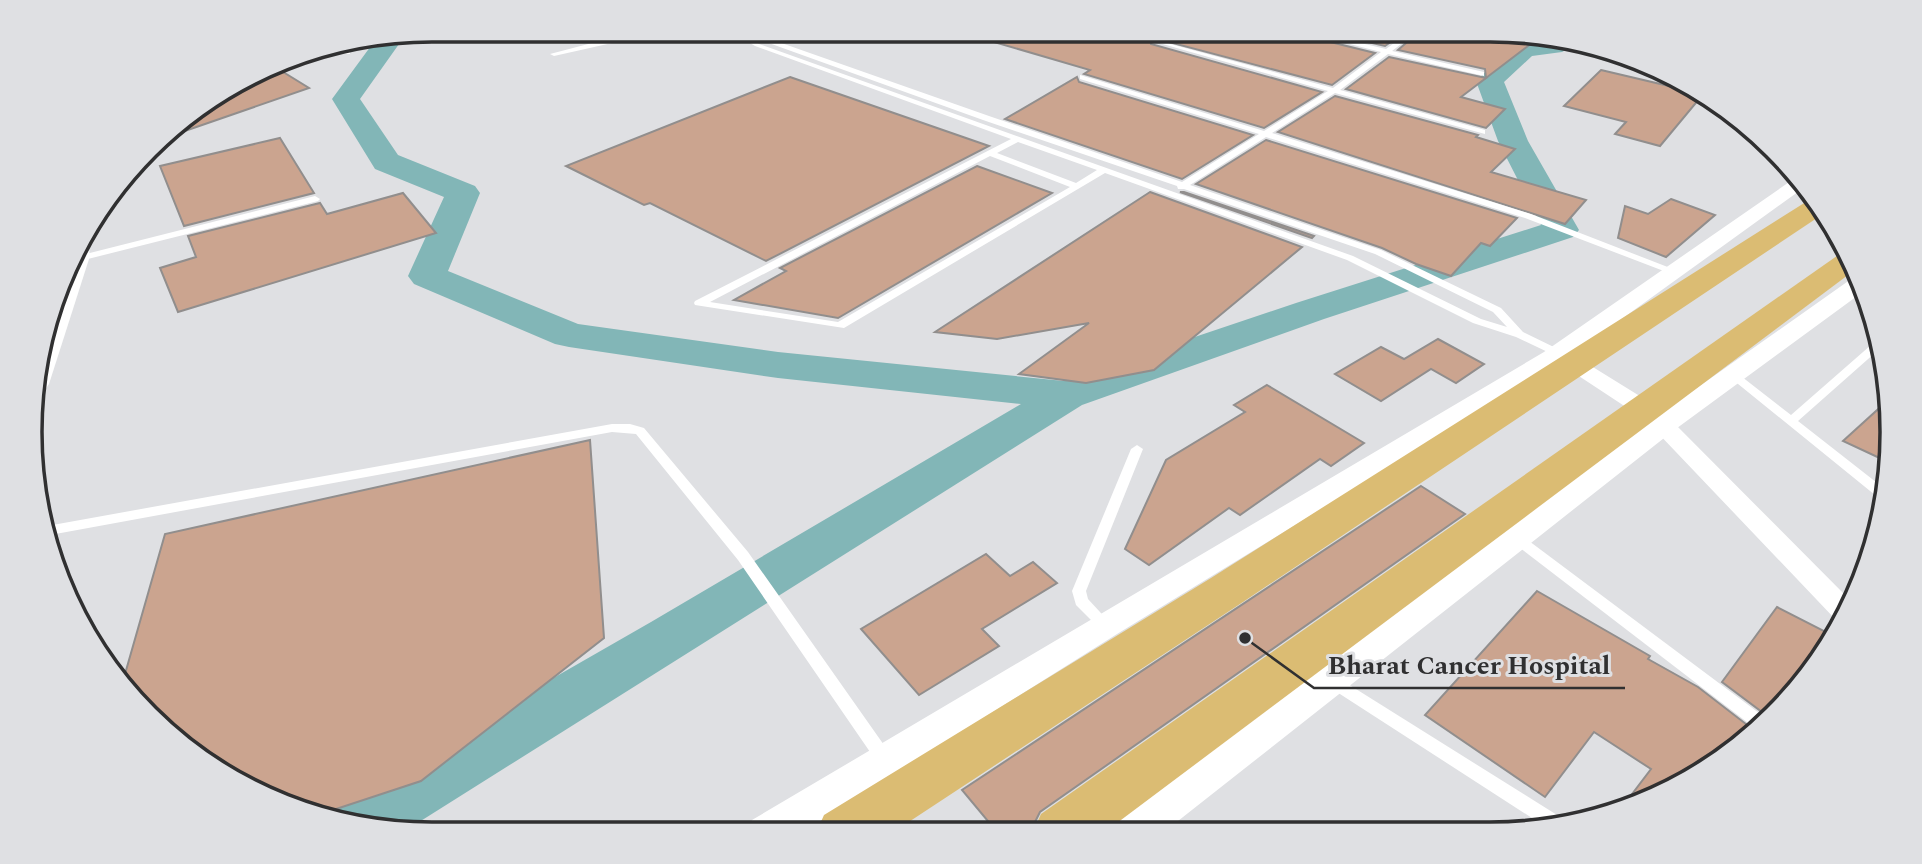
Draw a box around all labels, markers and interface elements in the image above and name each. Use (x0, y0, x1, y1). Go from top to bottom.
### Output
callout: Bharat Cancer Hospital (1314, 641, 1625, 688)
text: Bharat Cancer Hospital (1328, 646, 1610, 686)

